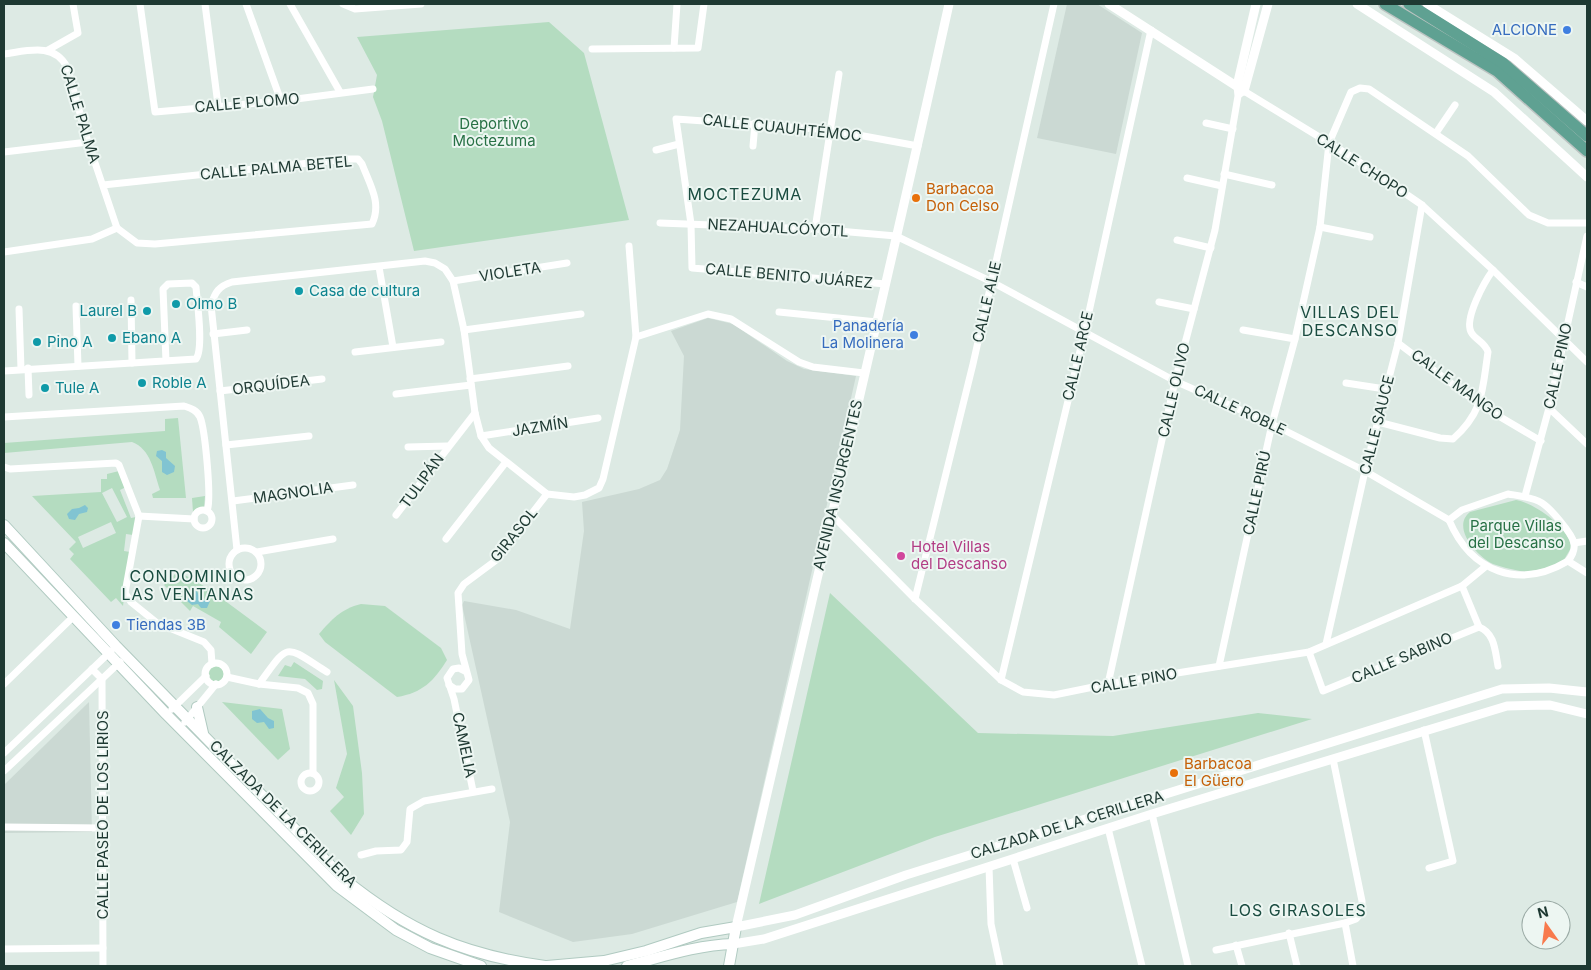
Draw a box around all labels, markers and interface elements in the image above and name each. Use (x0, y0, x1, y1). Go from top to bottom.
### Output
place label: ALCIONE (1492, 20, 1557, 39)
marker: ALCIONE (1561, 24, 1573, 36)
street label: CALLE PALMA (56, 62, 105, 166)
street label: CALLE PLOMO (194, 88, 300, 117)
street label: CALLE CUAUHTÉMOC (701, 110, 863, 145)
park label: Deportivo Moctezuma (452, 114, 536, 150)
street label: CALLE CHOPO (1313, 129, 1412, 202)
street label: CALLE PALMA BETEL (199, 151, 353, 184)
place label: Barbacoa Don Celso (926, 179, 999, 215)
district label: MOCTEZUMA (688, 184, 802, 204)
marker: Barbacoa Don Celso (910, 192, 922, 204)
street label: NEZAHUALCÓYOTL (707, 214, 849, 241)
street label: VIOLETA (478, 257, 542, 286)
street label: CALLE BENITO JUÁREZ (704, 259, 874, 292)
street label: CALLE ALIE (968, 259, 1005, 345)
place label: Casa de cultura (309, 281, 420, 300)
marker: Casa de cultura (293, 285, 305, 297)
place label: Olmo B (186, 294, 237, 313)
marker: Olmo B (170, 298, 182, 310)
place label: Laurel B (79, 301, 137, 320)
district label: VILLAS DEL DESCANSO (1300, 302, 1400, 340)
marker: Laurel B (141, 305, 153, 317)
street label: CALLE ARCE (1058, 309, 1097, 402)
place label: Panadería La Molinera (821, 316, 904, 352)
street label: CALLE PINO (1539, 321, 1576, 411)
place label: Ebano A (122, 328, 181, 347)
marker: Panadería La Molinera (908, 329, 920, 341)
place label: Pino A (47, 332, 93, 351)
marker: Ebano A (106, 332, 118, 344)
marker: Pino A (31, 336, 43, 348)
street label: CALLE OLIVO (1153, 341, 1194, 439)
street label: CALLE MANGO (1408, 345, 1507, 424)
street label: ORQUÍDEA (231, 370, 311, 399)
place label: Roble A (152, 373, 207, 392)
street label: CALLE SAUCE (1355, 373, 1398, 477)
marker: Roble A (136, 377, 148, 389)
place label: Tule A (55, 378, 99, 397)
street label: CALLE ROBLE (1191, 380, 1289, 439)
marker: Tule A (39, 382, 51, 394)
street label: AVENIDA INSURGENTES (809, 398, 866, 572)
street label: JAZMÍN (510, 413, 570, 440)
street label: TULIPÁN (395, 449, 448, 512)
street label: CALLE PIRÚ (1238, 449, 1275, 537)
street label: MAGNOLIA (252, 478, 334, 507)
street label: GIRASOL (486, 504, 541, 566)
park label: Parque Villas del Descanso (1468, 516, 1564, 552)
place label: Hotel Villas del Descanso (911, 537, 1007, 573)
marker: Hotel Villas del Descanso (895, 550, 907, 562)
district label: CONDOMINIO LAS VENTANAS (122, 566, 254, 604)
place label: Tiendas 3B (126, 615, 206, 634)
marker: Tiendas 3B (110, 619, 122, 631)
street label: CALLE SABINO (1348, 628, 1455, 687)
street label: CALLE PINO (1089, 664, 1179, 697)
street label: CALLE PASEO DE LOS LIRIOS (93, 710, 112, 920)
street label: CAMELIA (448, 710, 481, 779)
street label: CALZADA DE LA CERILLERA (206, 736, 361, 891)
place label: Barbacoa El Güero (1184, 754, 1252, 790)
marker: Barbacoa El Güero (1168, 767, 1180, 779)
street label: CALZADA DE LA CERILLERA (968, 786, 1166, 863)
district label: LOS GIRASOLES (1229, 900, 1367, 920)
north arrow (1521, 900, 1571, 950)
text: N (1536, 902, 1550, 921)

